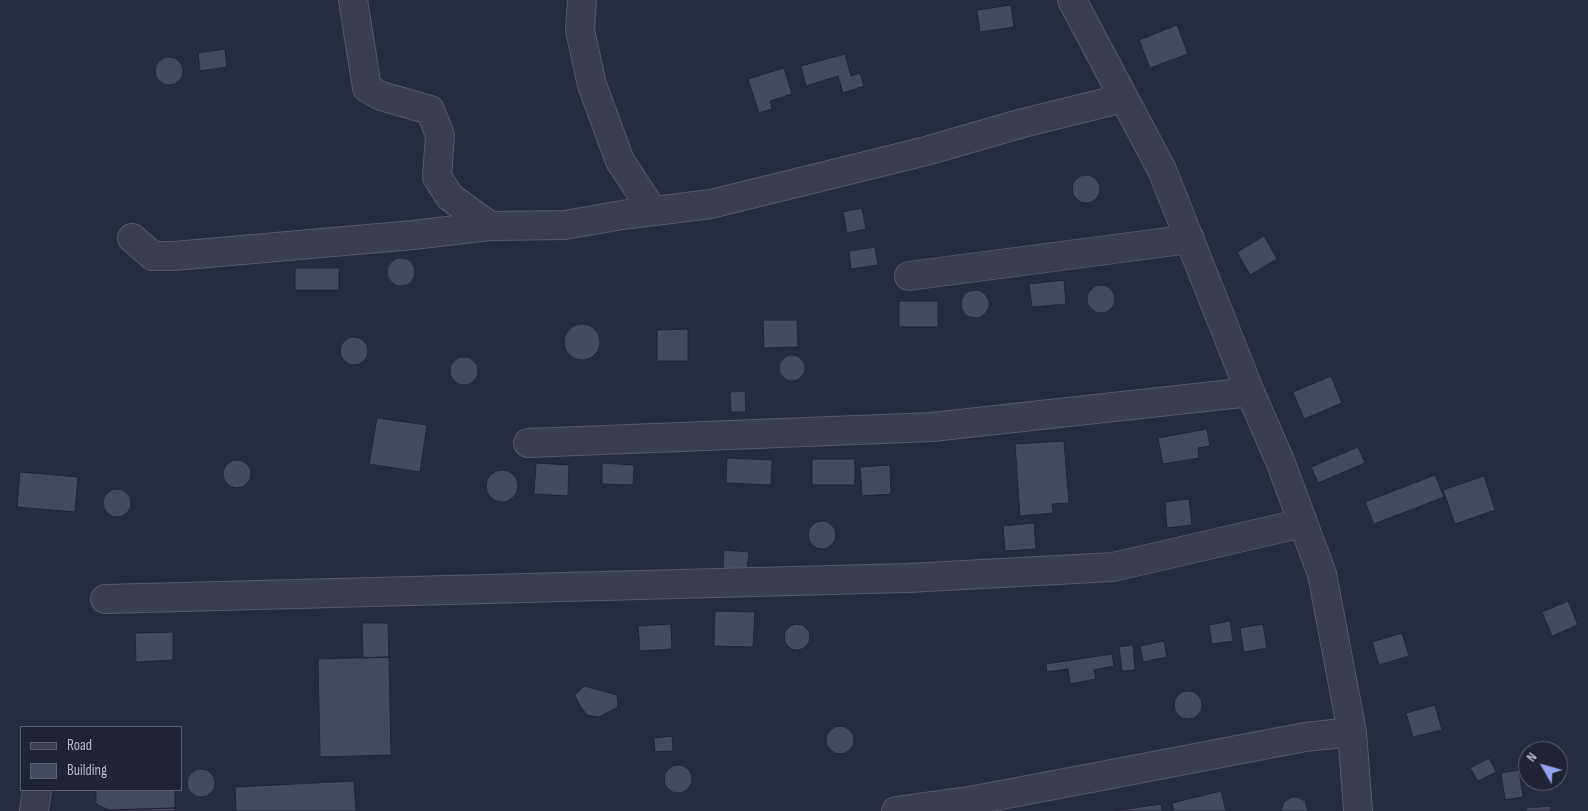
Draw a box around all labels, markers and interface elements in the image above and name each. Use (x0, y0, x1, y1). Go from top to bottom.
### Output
legend (20, 726, 182, 791)
text: Road (67, 736, 92, 755)
north arrow (1518, 741, 1568, 791)
text: N (1523, 749, 1541, 765)
text: Building (67, 761, 107, 780)

